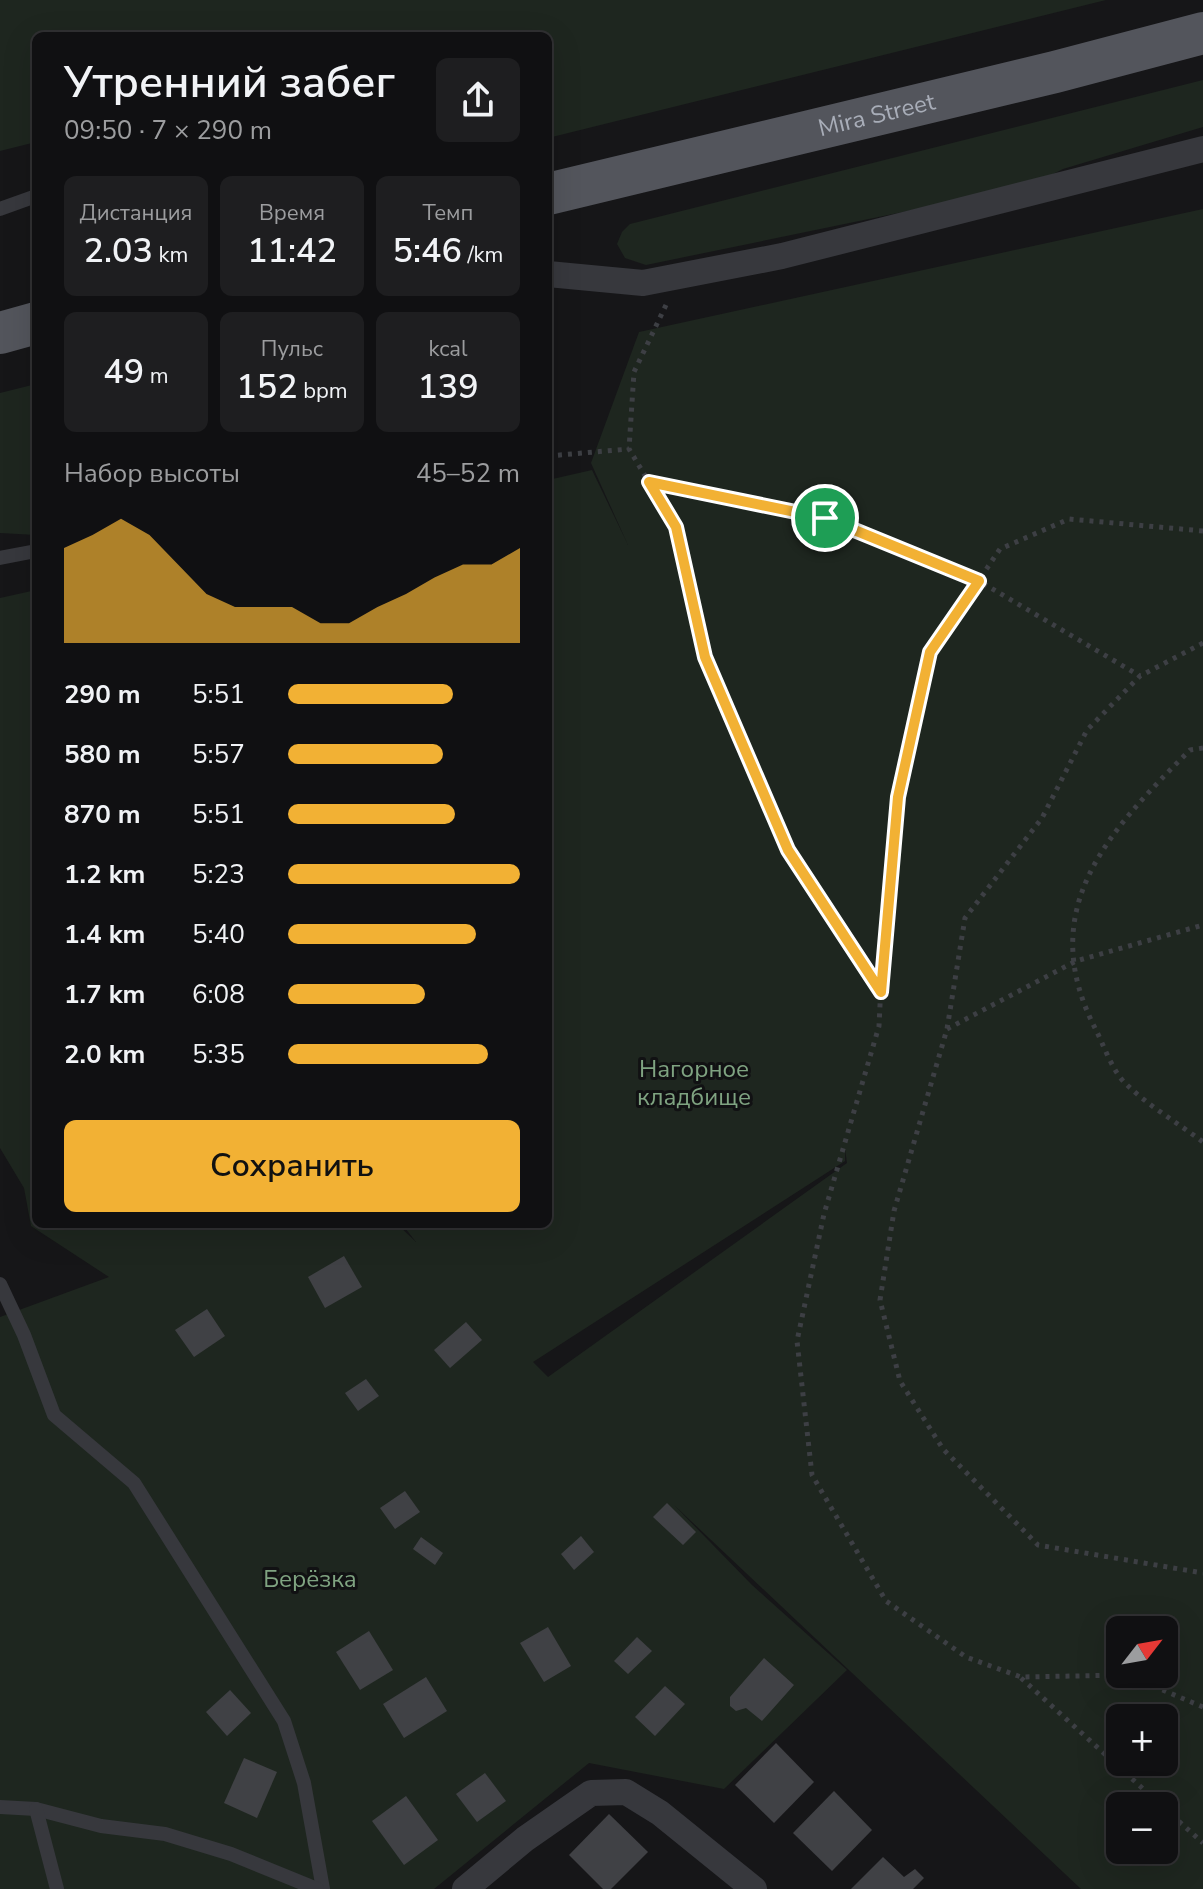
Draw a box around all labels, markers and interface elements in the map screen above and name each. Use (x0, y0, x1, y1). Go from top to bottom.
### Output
text: Утренний забег (64, 53, 395, 113)
button: share (436, 58, 520, 142)
street label: Mira Street (815, 85, 939, 144)
text: 09:50 · 7 × 290 m (64, 113, 272, 148)
text: Дистанция (80, 198, 192, 228)
text: Время (259, 198, 325, 228)
text: Темп (423, 198, 473, 228)
text: 2.03 (84, 228, 153, 274)
text: 11:42 (247, 228, 337, 274)
text: 5:46 (393, 228, 462, 274)
text: km (153, 240, 188, 270)
text: /km (462, 240, 503, 270)
text: Пульс (261, 334, 323, 364)
text: kcal (429, 334, 468, 364)
text: 49 (103, 349, 144, 395)
text: m (144, 361, 169, 391)
text: 152 (236, 364, 298, 410)
text: 139 (417, 364, 479, 410)
text: bpm (298, 376, 348, 406)
text: Набор высоты (64, 456, 240, 491)
text: 45–52 m (416, 456, 520, 491)
pin (791, 484, 859, 552)
icon: arrive (803, 496, 847, 540)
text: 290 m (64, 677, 141, 712)
text: 5:51 (192, 677, 245, 712)
text: 580 m (64, 737, 141, 772)
text: 5:57 (192, 737, 245, 772)
text: 870 m (64, 797, 141, 832)
text: 5:51 (192, 797, 245, 832)
text: 1.2 km (64, 857, 145, 892)
text: 5:23 (192, 857, 245, 892)
text: 1.4 km (64, 917, 145, 952)
text: 5:40 (192, 917, 245, 952)
text: 1.7 km (64, 977, 145, 1012)
text: 6:08 (192, 977, 245, 1012)
text: 2.0 km (64, 1037, 145, 1072)
text: 5:35 (192, 1037, 245, 1072)
park label: Нагорное кладбище (637, 1053, 751, 1113)
button: Сохранить (64, 1120, 520, 1212)
park label: Берёзка (263, 1563, 357, 1595)
north arrow (1106, 1616, 1178, 1688)
map controls (1106, 1616, 1178, 1864)
button: + (1106, 1704, 1178, 1776)
button: − (1106, 1792, 1178, 1864)

